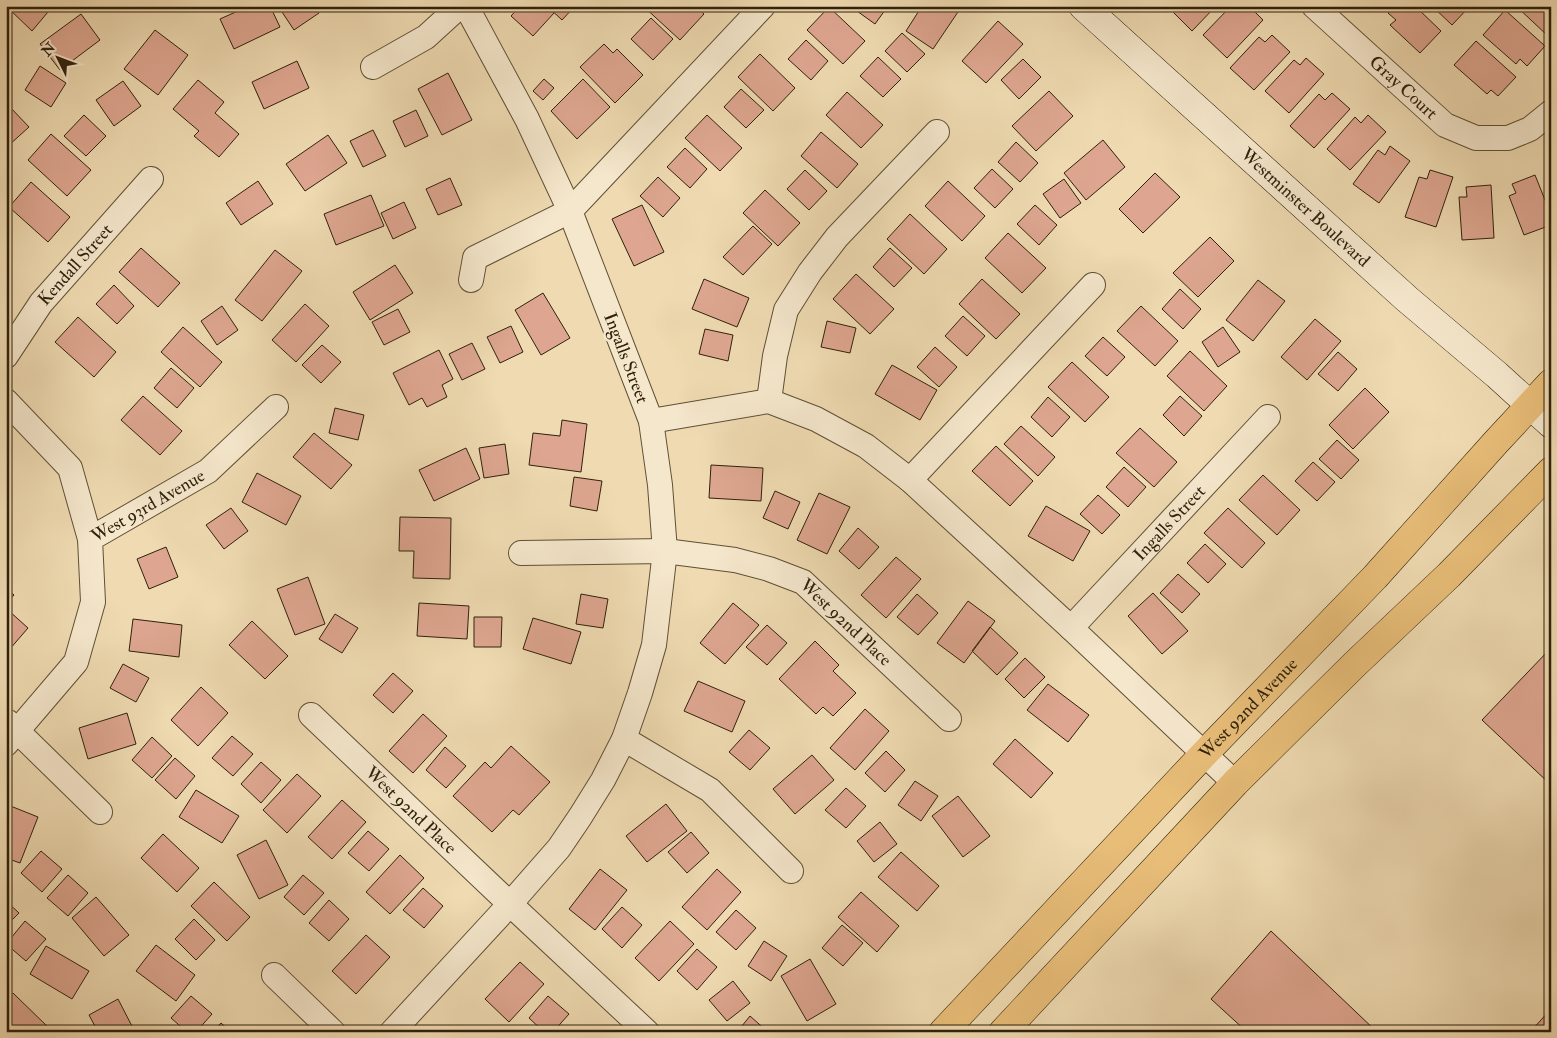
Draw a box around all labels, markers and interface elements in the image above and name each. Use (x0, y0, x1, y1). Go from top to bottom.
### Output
north arrow (32, 32, 82, 82)
text: N (38, 39, 60, 61)
street label: Gray Court (1365, 50, 1443, 124)
street label: Westminster Boulevard (1235, 142, 1375, 272)
street label: Kendall Street (33, 219, 118, 310)
street label: Ingalls Street (598, 309, 654, 407)
street label: West 93rd Avenue (86, 464, 209, 548)
street label: Ingalls Street (1128, 480, 1210, 565)
street label: West 92nd Place (794, 573, 897, 671)
street label: West 92nd Avenue (1193, 652, 1303, 765)
street label: West 92nd Place (360, 760, 462, 859)

